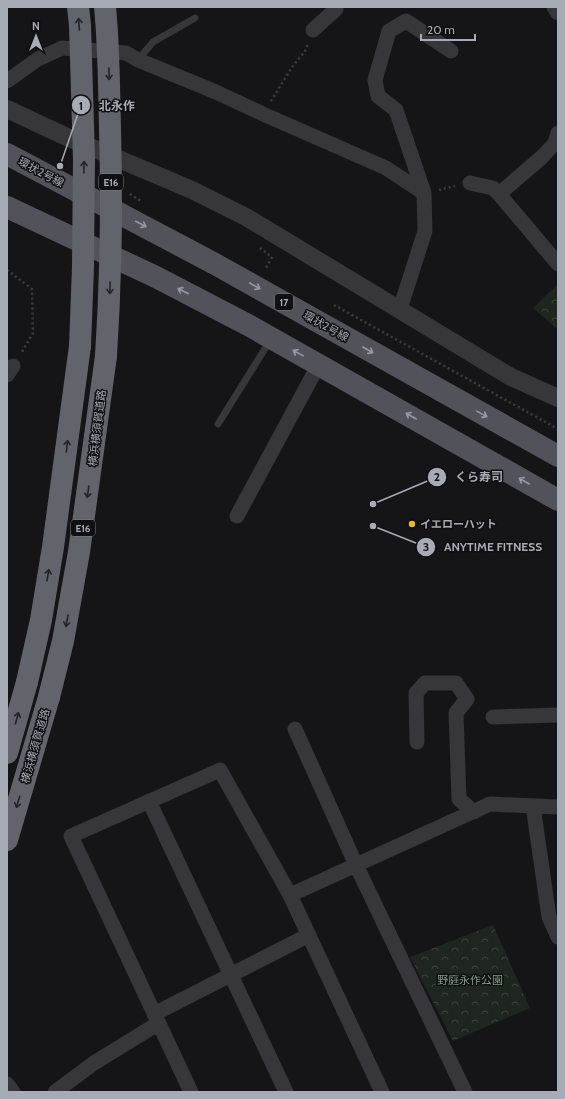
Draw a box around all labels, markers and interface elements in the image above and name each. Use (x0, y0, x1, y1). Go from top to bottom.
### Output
north arrow (16, 16, 56, 56)
scale bar (421, 16, 475, 42)
one-way arrow (76, 18, 83, 31)
text: N (32, 19, 40, 33)
text: 20 m (427, 22, 455, 37)
one-way arrow (105, 67, 113, 80)
callout: 北永作 (71, 93, 143, 117)
text: 1 (79, 98, 83, 113)
text: 北永作 (99, 98, 135, 113)
street label: 環状2号線 (16, 154, 66, 190)
one-way arrow (80, 161, 88, 174)
road number: E16 (99, 174, 123, 190)
one-way arrow (135, 221, 147, 228)
one-way arrow (106, 281, 114, 294)
one-way arrow (249, 283, 261, 290)
one-way arrow (177, 287, 189, 294)
road number: 17 (275, 294, 293, 310)
street label: 環状2号線 (301, 308, 351, 344)
one-way arrow (362, 346, 374, 354)
one-way arrow (292, 348, 304, 356)
street label: 横浜横須賀道路 (85, 389, 109, 467)
one-way arrow (475, 410, 487, 418)
one-way arrow (405, 412, 417, 420)
one-way arrow (63, 440, 71, 453)
callout: くら寿司 (427, 465, 511, 489)
text: 2 (434, 469, 440, 484)
text: くら寿司 (455, 469, 503, 484)
one-way arrow (518, 476, 530, 484)
one-way arrow (84, 485, 92, 498)
place label: イエローハット (420, 517, 497, 531)
marker: イエローハット (407, 519, 417, 529)
road number: E16 (71, 520, 95, 536)
callout: ANYTIME FITNESS (416, 535, 550, 559)
text: 3 (423, 539, 429, 554)
text: ANYTIME FITNESS (444, 539, 542, 554)
one-way arrow (45, 569, 53, 582)
one-way arrow (63, 614, 71, 627)
street label: 横浜横須賀道路 (18, 707, 52, 785)
one-way arrow (14, 711, 21, 724)
one-way arrow (14, 795, 21, 808)
park label: 野庭永作公園 (437, 973, 503, 987)

